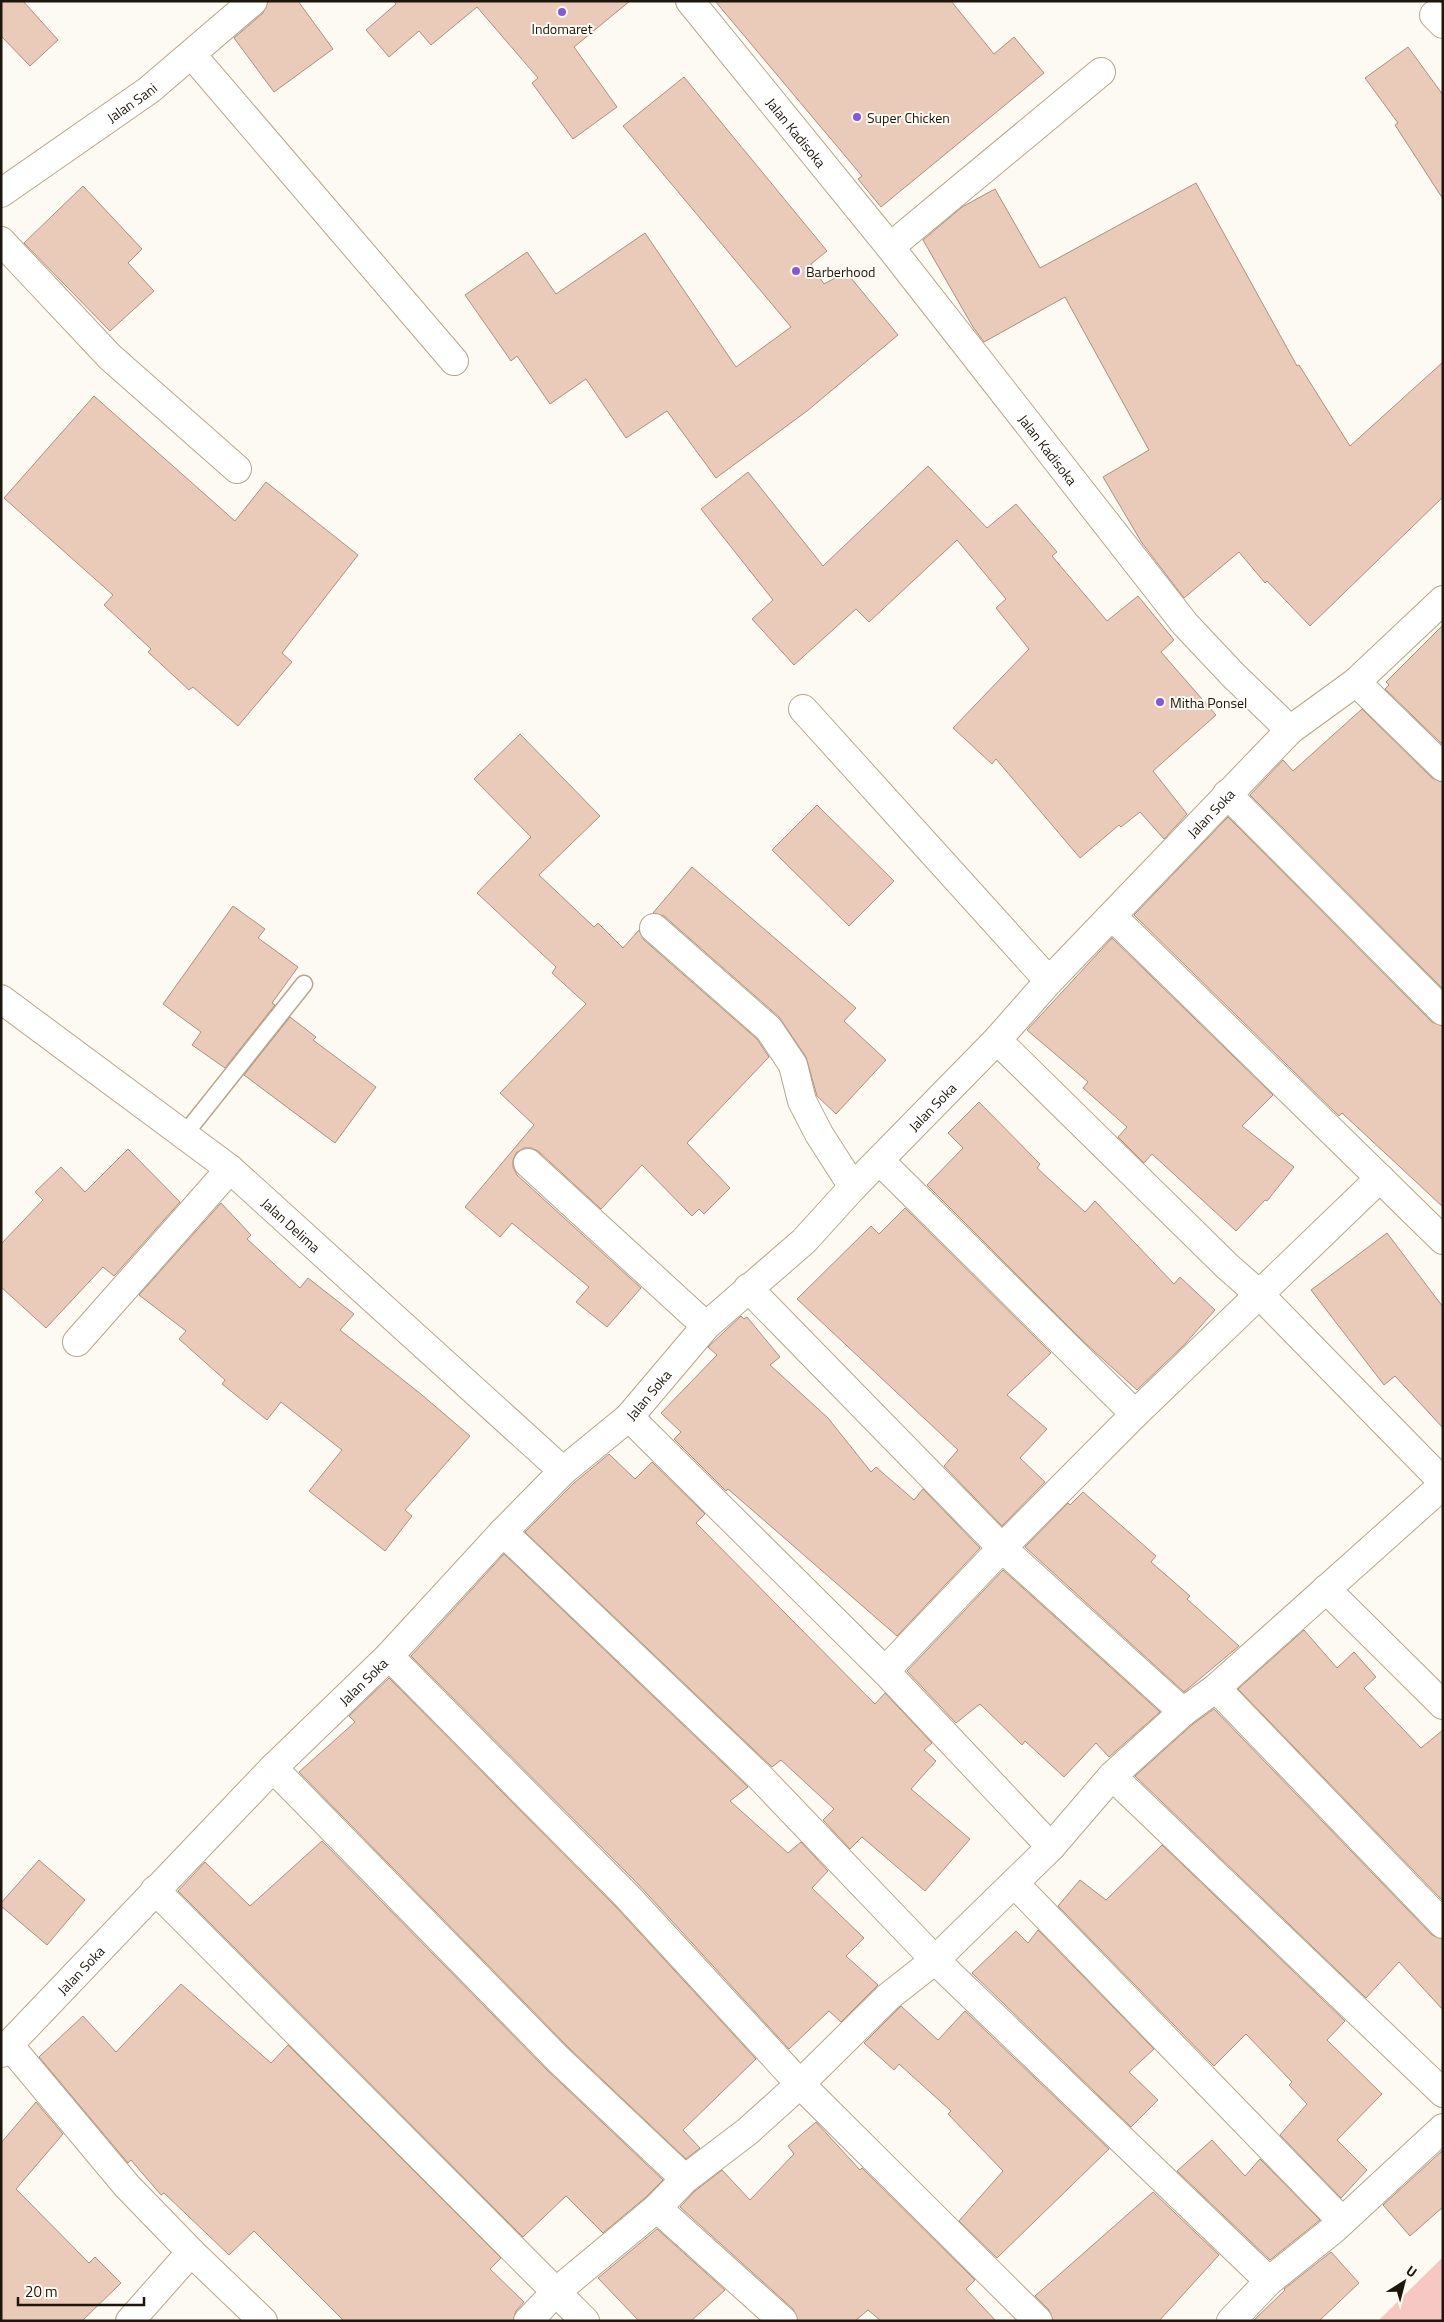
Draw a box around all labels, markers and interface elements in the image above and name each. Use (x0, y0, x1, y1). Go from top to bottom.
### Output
marker: Indomaret (556, 6, 568, 18)
place label: Indomaret (531, 18, 593, 39)
street label: Jalan Sani (102, 77, 161, 127)
street label: Jalan Kadisoka (762, 93, 832, 172)
place label: Super Chicken (867, 107, 950, 128)
marker: Super Chicken (851, 111, 863, 123)
place label: Barberhood (806, 261, 875, 282)
marker: Barberhood (790, 265, 802, 277)
street label: Jalan Kadisoka (1014, 409, 1083, 489)
place label: Mitha Ponsel (1170, 692, 1247, 713)
marker: Mitha Ponsel (1154, 696, 1166, 708)
street label: Jalan Soka (1182, 784, 1239, 842)
street label: Jalan Soka (903, 1078, 961, 1136)
street label: Jalan Delima (257, 1192, 325, 1257)
street label: Jalan Soka (620, 1365, 676, 1424)
street label: Jalan Soka (334, 1653, 392, 1710)
street label: Jalan Soka (52, 1941, 109, 1999)
north arrow (1379, 2257, 1429, 2307)
text: U (1402, 2260, 1422, 2282)
scale bar (18, 2274, 144, 2306)
text: 20 m (25, 2280, 58, 2303)

